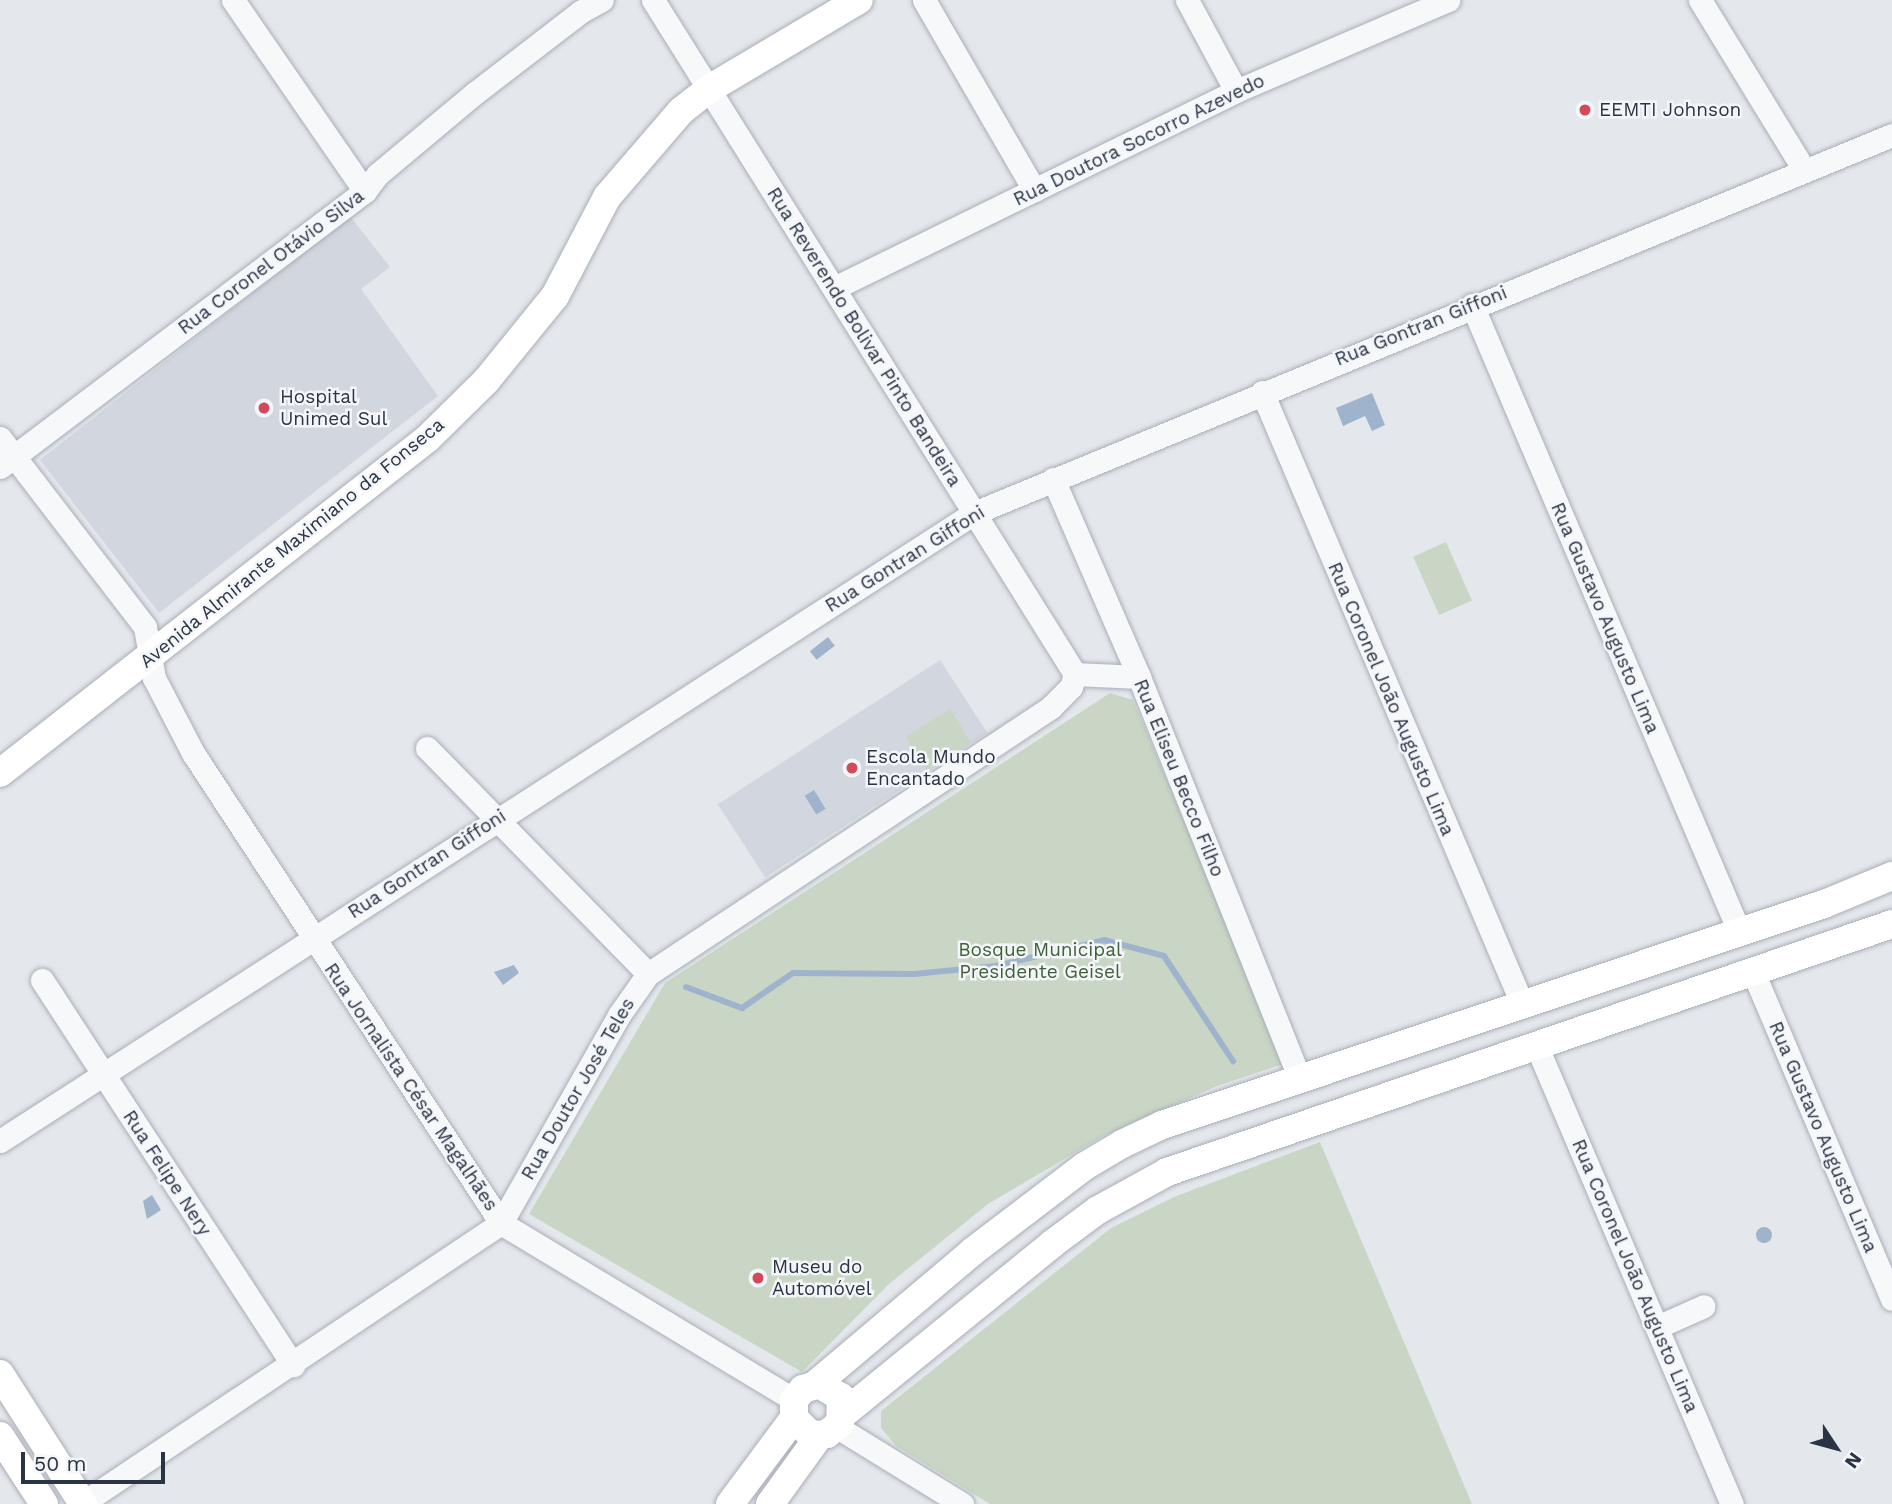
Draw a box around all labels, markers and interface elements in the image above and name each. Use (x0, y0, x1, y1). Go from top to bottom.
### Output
street label: Rua Doutora Socorro Azevedo (1009, 69, 1269, 211)
place label: EEMTI Johnson (1599, 99, 1742, 121)
marker: EEMTI Johnson (1577, 102, 1593, 118)
street label: Rua Reverendo Bolivar Pinto Bandeira (762, 183, 966, 491)
street label: Rua Coronel Otávio Silva (173, 184, 369, 340)
street label: Rua Gontran Giffoni (1331, 281, 1511, 371)
place label: Hospital Unimed Sul (280, 386, 387, 430)
marker: Hospital Unimed Sul (254, 398, 274, 418)
street label: Avenida Almirante Maximiano da Fonseca (135, 413, 449, 673)
street label: Rua Gustavo Augusto Lima (1546, 498, 1664, 738)
street label: Rua Gontran Giffoni (821, 501, 989, 617)
street label: Rua Coronel João Augusto Lima (1322, 558, 1460, 840)
street label: Rua Eliseu Becco Filho (1129, 676, 1229, 880)
place label: Escola Mundo Encantado (866, 746, 996, 790)
marker: Escola Mundo Encantado (844, 760, 860, 776)
street label: Rua Gontran Giffoni (344, 804, 510, 924)
park label: Bosque Municipal Presidente Geisel (958, 939, 1122, 983)
street label: Rua Jornalista César Magalhães (319, 958, 503, 1216)
street label: Rua Doutor José Teles (516, 993, 640, 1185)
street label: Rua Gustavo Augusto Lima (1764, 1017, 1882, 1257)
street label: Rua Felipe Nery (118, 1106, 216, 1240)
street label: Rua Coronel João Augusto Lima (1566, 1135, 1704, 1417)
place label: Museu do Automóvel (772, 1256, 872, 1300)
marker: Museu do Automóvel (750, 1270, 766, 1286)
north arrow (1801, 1413, 1871, 1483)
scale bar (24, 1438, 168, 1482)
text: N (1840, 1448, 1867, 1473)
text: 50 m (34, 1451, 86, 1476)

